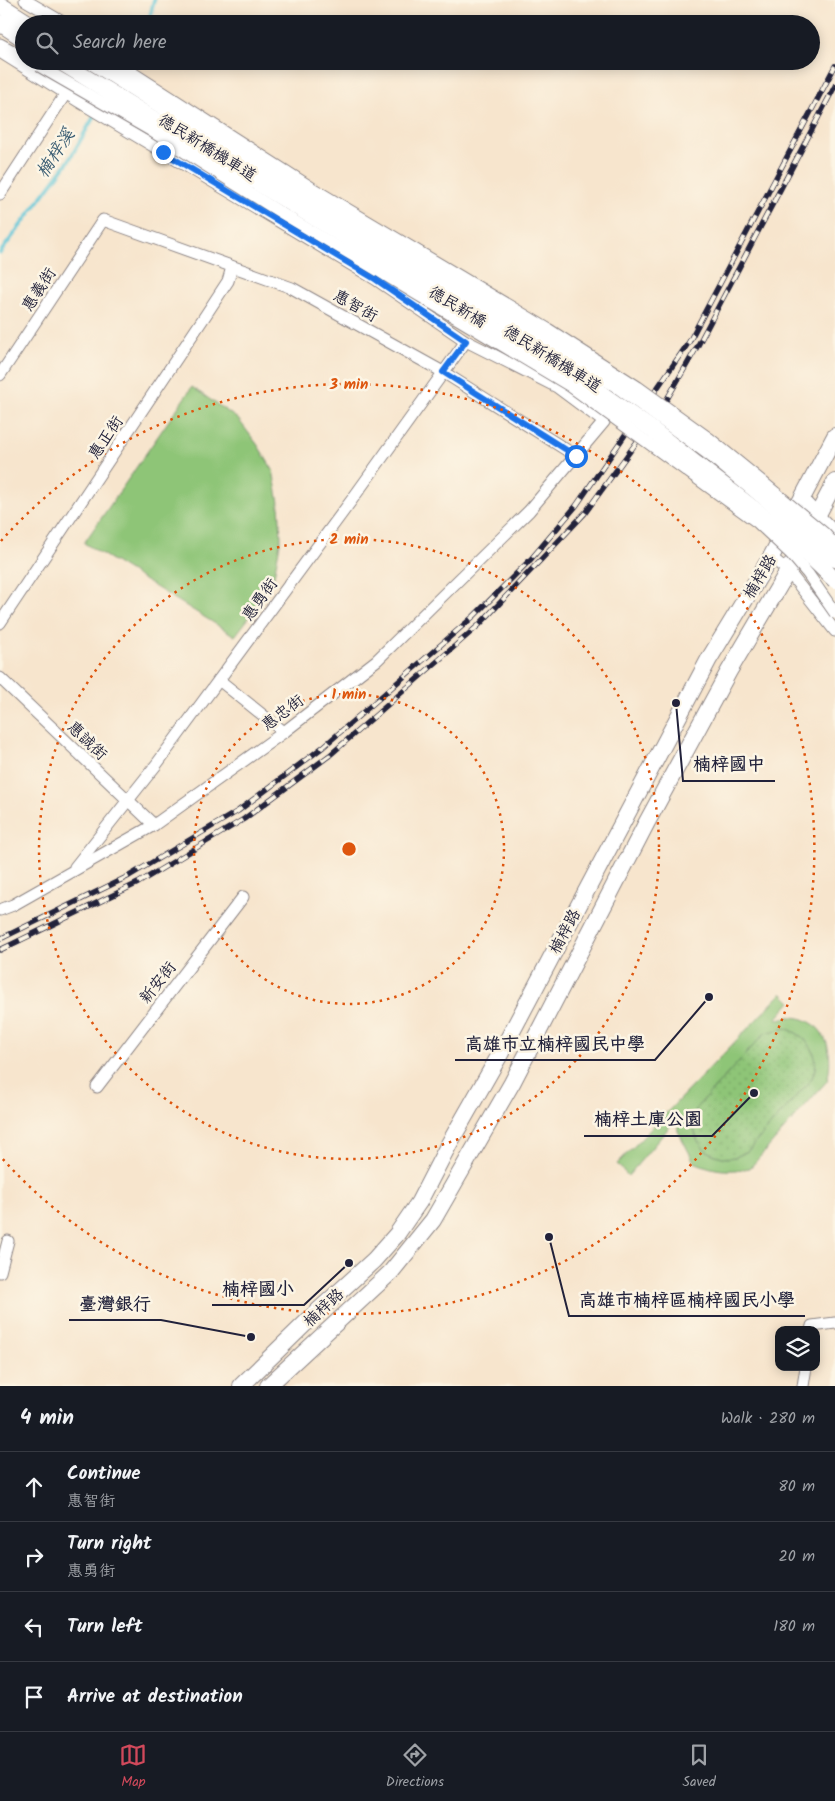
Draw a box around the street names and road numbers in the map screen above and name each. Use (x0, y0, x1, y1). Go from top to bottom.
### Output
street label: 德民新橋機車道 (153, 108, 261, 189)
street label: 惠義街 (16, 263, 63, 317)
street label: 德民新橋 (423, 280, 491, 334)
street label: 惠智街 (328, 284, 382, 329)
street label: 德民新橋機車道 (498, 319, 606, 400)
street label: 惠正街 (82, 411, 130, 465)
street label: 楠梓路 (737, 550, 783, 604)
street label: 惠勇街 (236, 573, 284, 627)
street label: 惠忠街 (256, 689, 310, 738)
street label: 惠誠街 (61, 715, 113, 767)
street label: 楠梓路 (543, 905, 588, 959)
street label: 新安街 (134, 956, 183, 1010)
street label: 楠梓路 (298, 1283, 350, 1334)

